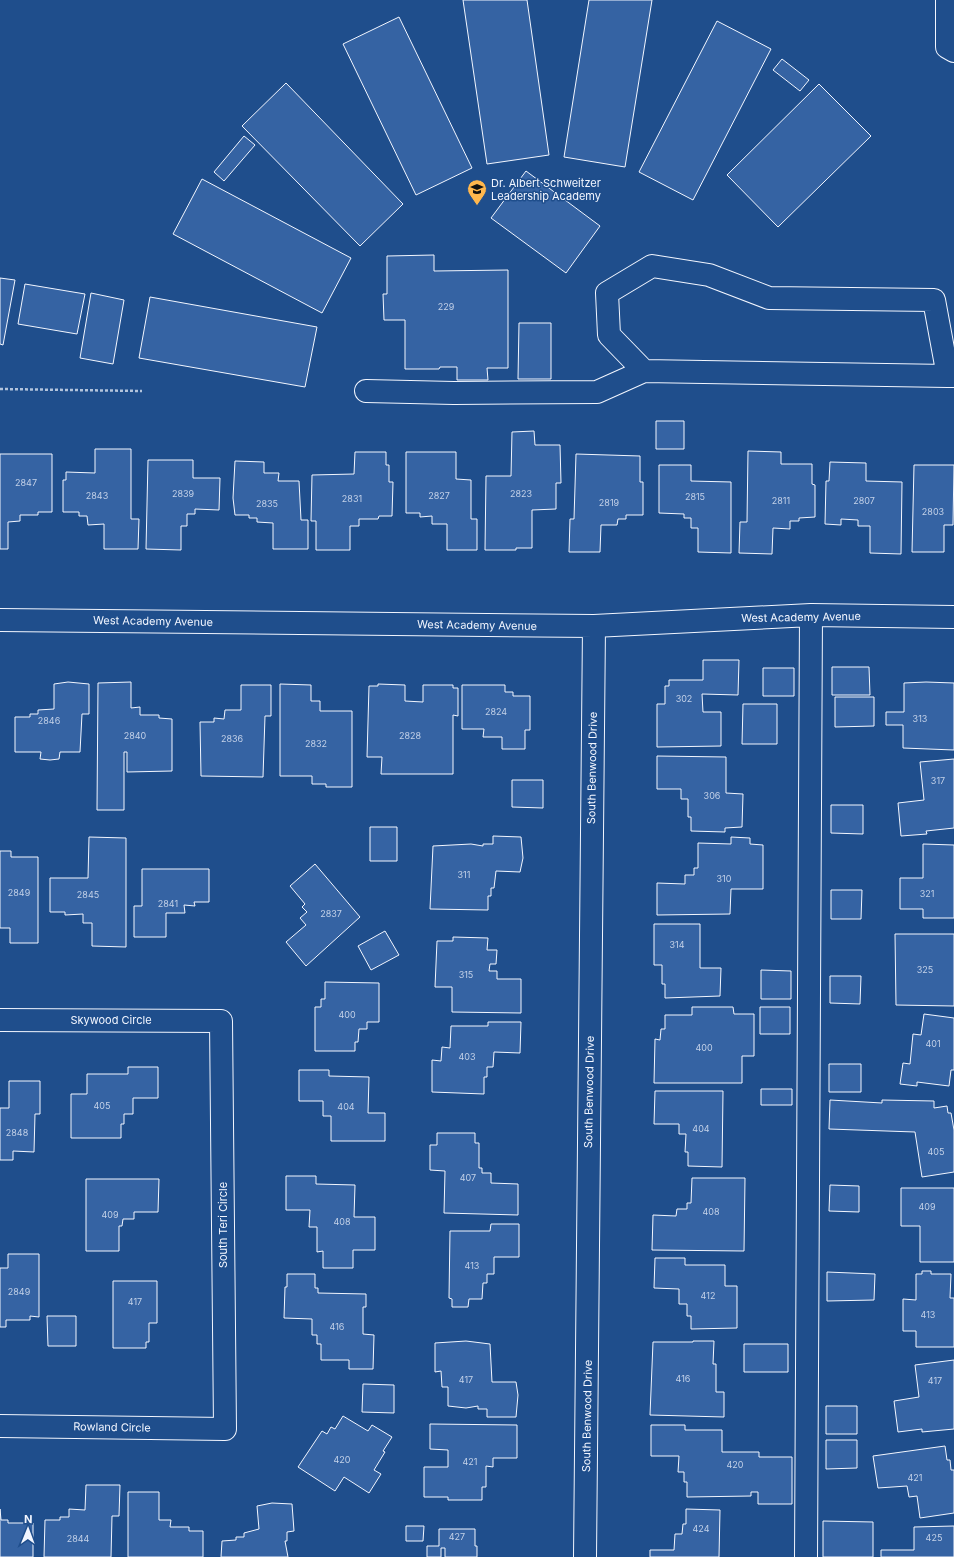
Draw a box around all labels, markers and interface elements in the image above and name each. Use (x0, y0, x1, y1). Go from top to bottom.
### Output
place label: Dr. Albert Schweitzer Leadership Academy (491, 176, 601, 203)
school or university icon: Dr. Albert Schweitzer Leadership Academy (466, 178, 488, 206)
house number: 229 (438, 301, 455, 312)
house number: 2847 (15, 477, 37, 488)
house number: 2839 (172, 488, 195, 499)
house number: 2823 (510, 488, 532, 499)
house number: 2843 (86, 490, 109, 501)
house number: 2827 (428, 490, 450, 501)
house number: 2815 (685, 491, 705, 502)
house number: 2831 (342, 493, 362, 504)
house number: 2811 (772, 495, 790, 506)
house number: 2807 (853, 495, 875, 506)
house number: 2819 (599, 497, 620, 508)
house number: 2835 (256, 498, 278, 509)
house number: 2803 (922, 506, 945, 517)
street label: West Academy Avenue (741, 609, 861, 625)
street label: West Academy Avenue (93, 613, 213, 629)
street label: West Academy Avenue (417, 617, 537, 633)
house number: 302 (676, 693, 692, 704)
house number: 2824 (485, 706, 507, 717)
street label: South Benwood Drive (584, 712, 600, 824)
house number: 313 (913, 713, 928, 724)
house number: 2846 (38, 715, 61, 726)
house number: 2840 (124, 730, 147, 741)
house number: 2828 (399, 730, 421, 741)
house number: 2836 (221, 733, 244, 744)
house number: 2832 (305, 738, 327, 749)
house number: 317 (931, 775, 945, 786)
house number: 306 (704, 790, 721, 801)
house number: 311 (458, 869, 470, 880)
house number: 310 (717, 873, 732, 884)
house number: 2849 (8, 887, 31, 898)
house number: 321 (920, 888, 934, 899)
house number: 2845 (77, 889, 99, 900)
house number: 2841 (158, 898, 178, 909)
house number: 2837 (320, 908, 342, 919)
house number: 314 (669, 939, 685, 950)
house number: 325 (917, 964, 933, 975)
house number: 315 (459, 969, 473, 980)
house number: 400 (338, 1009, 356, 1020)
street label: Skywood Circle (70, 1013, 152, 1027)
street label: South Benwood Drive (581, 1036, 597, 1148)
house number: 401 (925, 1038, 941, 1049)
house number: 400 (695, 1042, 713, 1053)
house number: 403 (458, 1051, 476, 1062)
house number: 405 (94, 1100, 110, 1111)
house number: 404 (337, 1101, 355, 1112)
house number: 404 (692, 1123, 710, 1134)
house number: 2848 (6, 1127, 29, 1138)
house number: 405 (928, 1146, 944, 1157)
house number: 407 (460, 1172, 476, 1183)
street label: South Teri Circle (216, 1182, 230, 1268)
house number: 409 (918, 1201, 936, 1212)
house number: 408 (702, 1206, 720, 1217)
house number: 409 (101, 1209, 119, 1220)
house number: 408 (333, 1216, 351, 1227)
house number: 413 (465, 1260, 480, 1271)
house number: 2849 (8, 1286, 31, 1297)
house number: 412 (701, 1290, 715, 1301)
house number: 417 (128, 1296, 142, 1307)
house number: 413 (921, 1309, 936, 1320)
house number: 416 (330, 1321, 345, 1332)
street label: South Benwood Drive (579, 1360, 595, 1472)
house number: 416 (676, 1373, 691, 1384)
house number: 417 (459, 1374, 473, 1385)
house number: 417 (928, 1375, 942, 1386)
street label: Rowland Circle (73, 1419, 151, 1435)
house number: 420 (334, 1454, 351, 1465)
house number: 421 (463, 1456, 477, 1467)
house number: 420 (727, 1459, 744, 1470)
house number: 421 (908, 1472, 922, 1483)
north arrow (8, 1509, 48, 1549)
text: N (24, 1512, 32, 1526)
house number: 424 (693, 1523, 710, 1534)
house number: 427 (449, 1531, 465, 1542)
house number: 425 (926, 1532, 942, 1543)
house number: 2844 (67, 1533, 90, 1544)

